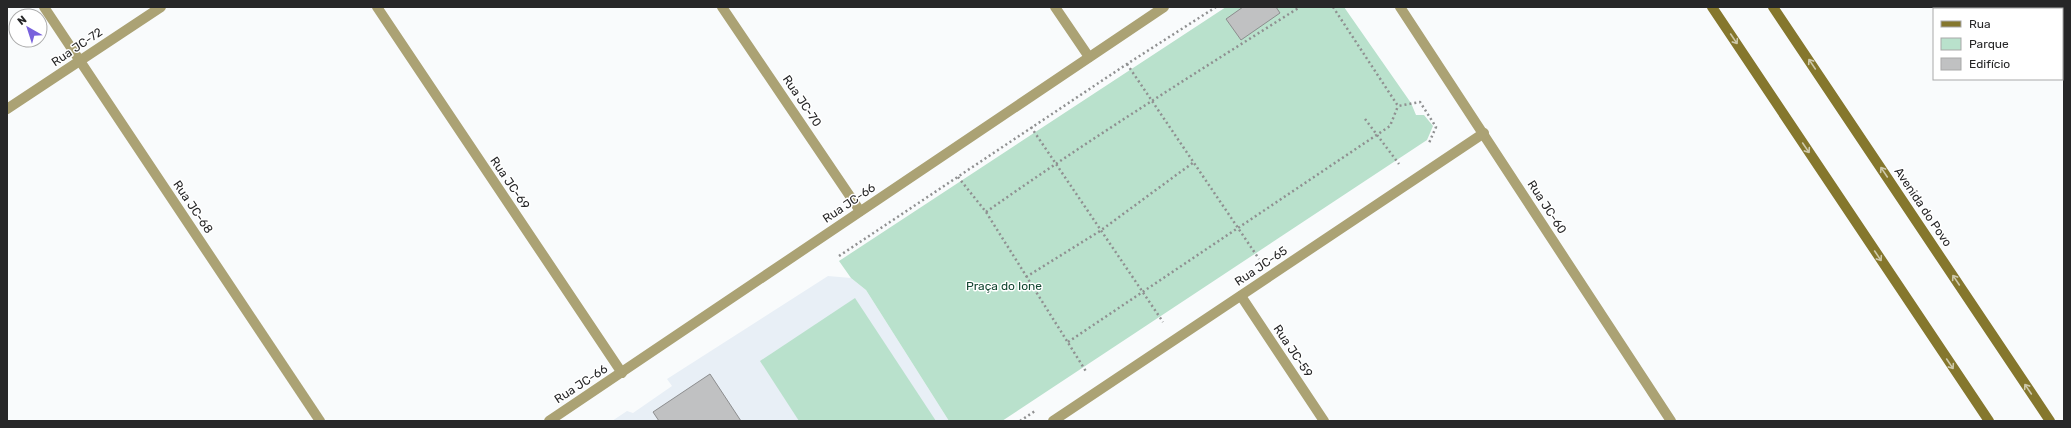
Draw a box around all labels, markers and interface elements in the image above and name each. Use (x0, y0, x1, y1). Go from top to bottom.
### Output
north arrow (8, 8, 48, 48)
legend (1933, 8, 2063, 80)
text: N (15, 13, 29, 28)
text: Rua (1969, 17, 1991, 31)
street label: Rua JC-72 (49, 25, 105, 69)
one-way arrow (1730, 34, 1738, 45)
text: Parque (1969, 37, 2009, 51)
text: Edifício (1969, 57, 2010, 71)
one-way arrow (1808, 59, 1816, 70)
street label: Rua JC-70 (780, 73, 824, 129)
one-way arrow (1802, 142, 1810, 153)
street label: Rua JC-69 (487, 154, 533, 212)
street label: Avenida do Povo (1891, 165, 1955, 249)
one-way arrow (1880, 167, 1888, 178)
street label: Rua JC-68 (170, 178, 216, 236)
street label: Rua JC-60 (1525, 178, 1569, 236)
street label: Rua JC-66 (820, 180, 878, 226)
street label: Rua JC-65 (1232, 243, 1290, 289)
one-way arrow (1874, 250, 1882, 261)
one-way arrow (1952, 275, 1960, 286)
park label: Praça do Ione (966, 279, 1042, 293)
street label: Rua JC-59 (1270, 322, 1316, 380)
one-way arrow (1947, 358, 1955, 370)
street label: Rua JC-66 (552, 362, 610, 406)
one-way arrow (2024, 383, 2033, 394)

